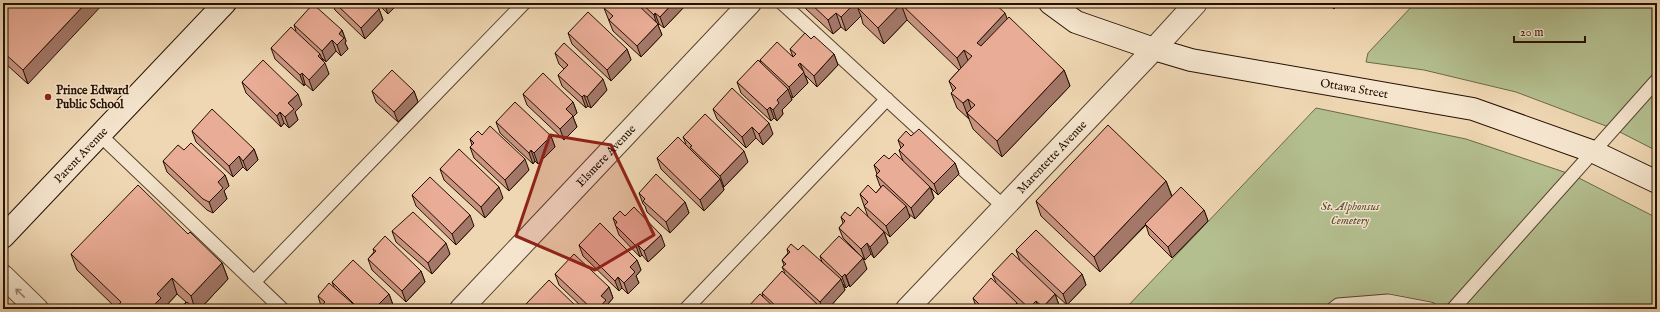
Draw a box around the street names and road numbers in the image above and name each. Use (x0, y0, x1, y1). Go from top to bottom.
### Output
street label: Ottawa Street (1319, 75, 1389, 102)
street label: Marentette Avenue (1013, 117, 1090, 197)
street label: Elsmere Avenue (573, 121, 639, 190)
street label: Parent Avenue (51, 123, 111, 186)

